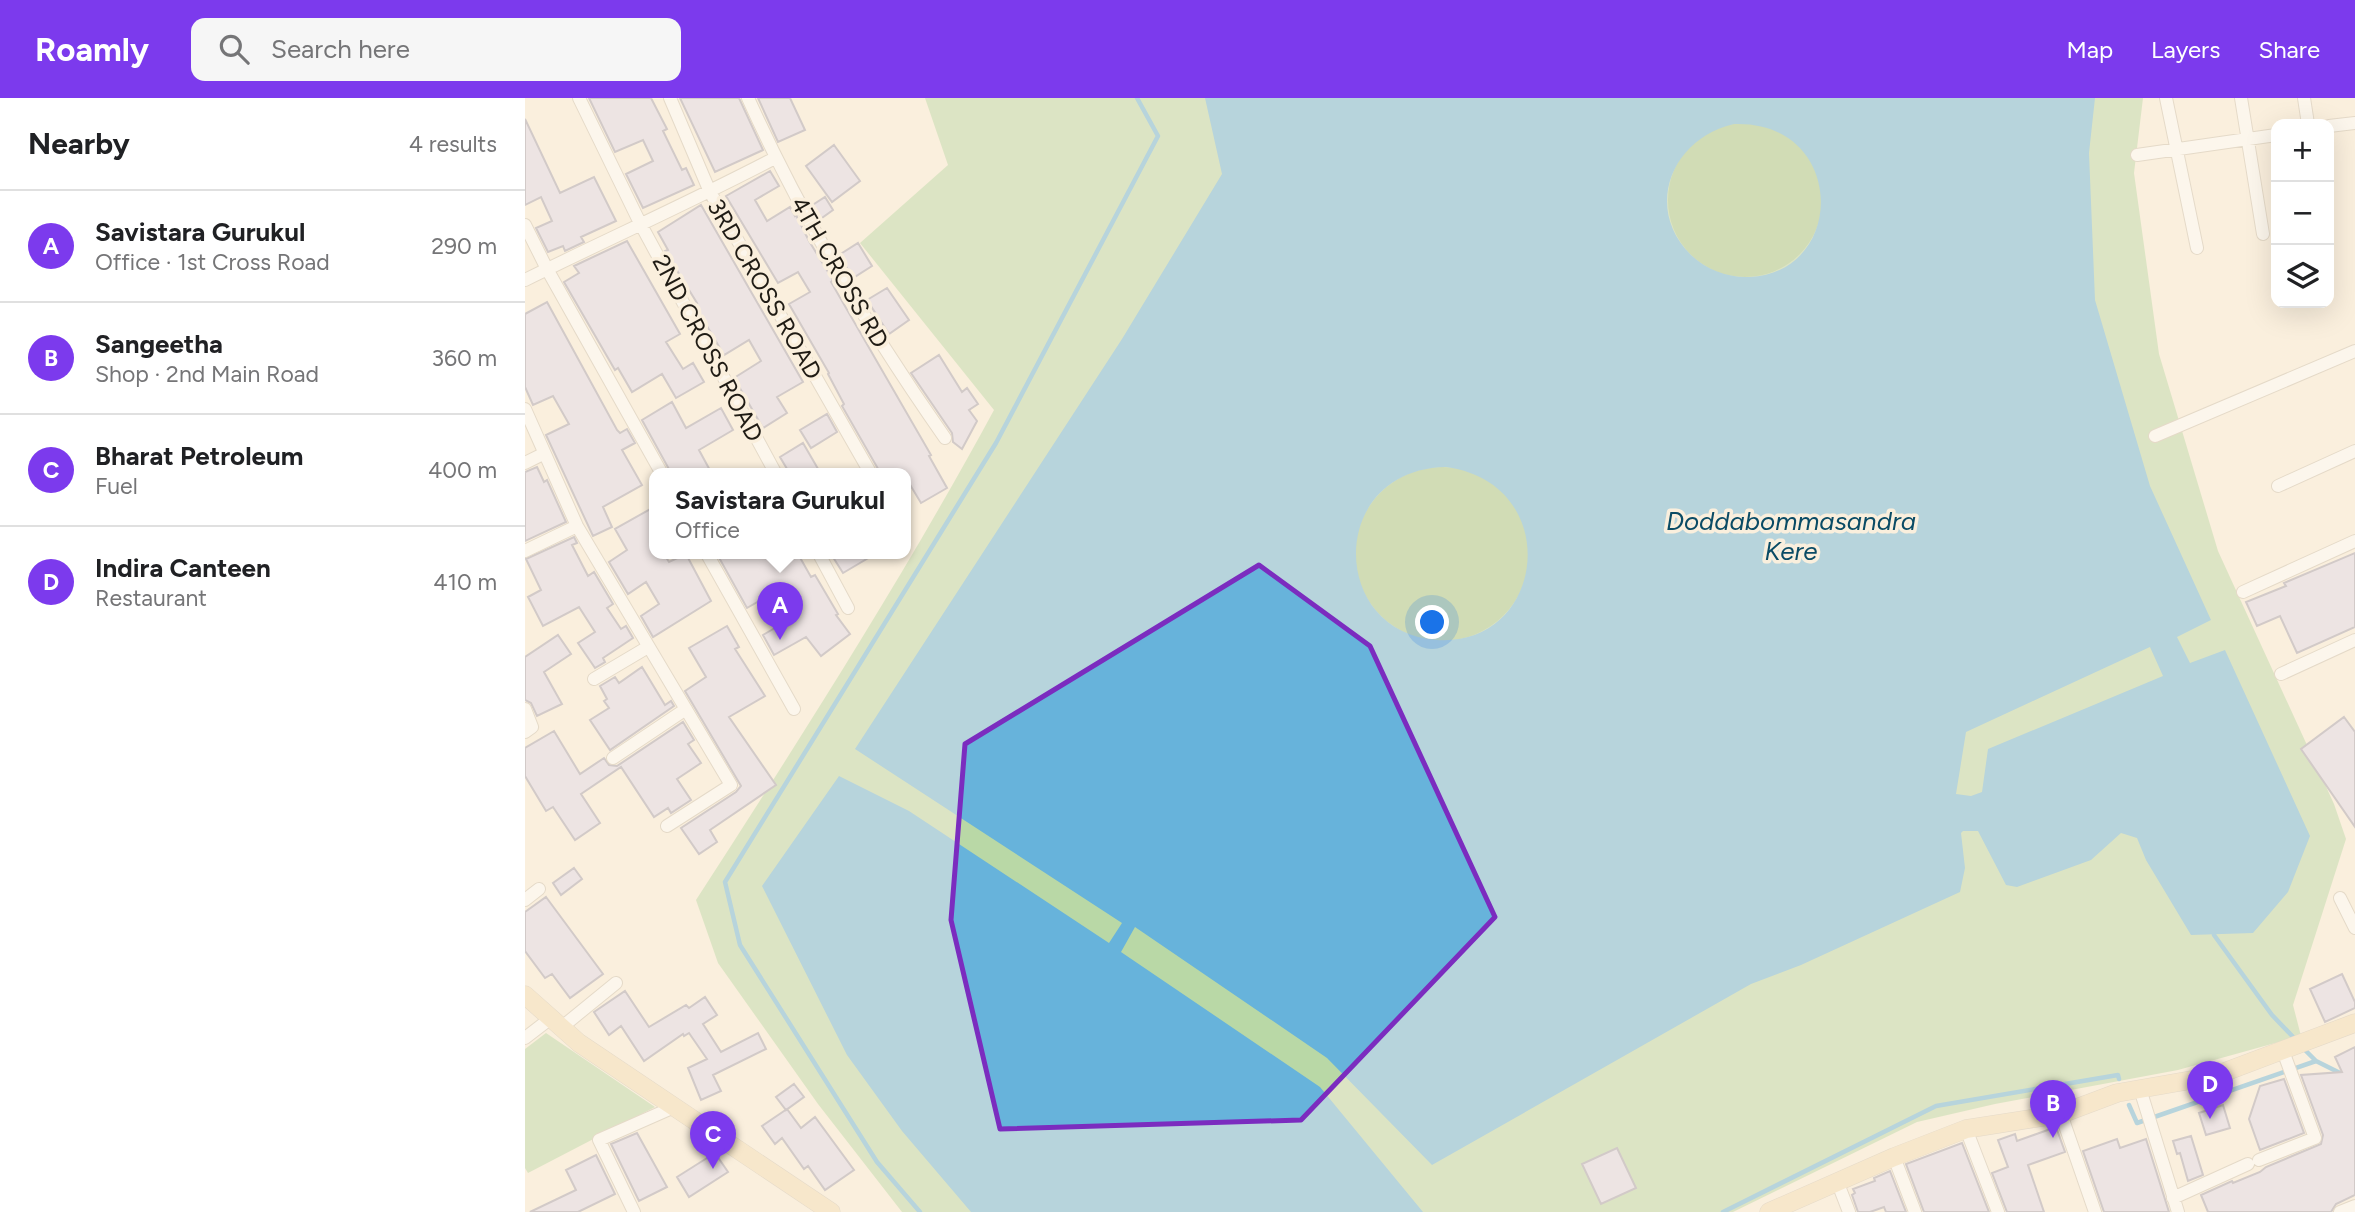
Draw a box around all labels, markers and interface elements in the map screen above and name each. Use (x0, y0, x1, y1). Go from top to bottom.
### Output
search box (191, 18, 681, 81)
text: Roamly (35, 30, 149, 69)
icon: search (215, 30, 253, 68)
text: Search here (271, 33, 410, 65)
text: Map (2066, 35, 2113, 64)
text: Layers (2151, 35, 2220, 64)
text: Share (2258, 35, 2320, 64)
map controls (2271, 119, 2334, 308)
button: + (2271, 119, 2334, 182)
text: Nearby (28, 125, 130, 162)
text: 4 results (409, 130, 497, 158)
button: − (2271, 182, 2334, 245)
street label: 4TH CROSS RD (785, 191, 895, 353)
street label: 3RD CROSS ROAD (702, 194, 828, 384)
text: Savistara Gurukul (95, 216, 306, 248)
text: A (43, 232, 59, 260)
text: 290 m (431, 232, 497, 260)
button: layers (2271, 245, 2334, 308)
text: Office · 1st Cross Road (95, 248, 330, 276)
street label: 2ND CROSS ROAD (647, 250, 769, 446)
text: Sangeetha (95, 328, 223, 360)
text: B (44, 344, 58, 372)
text: 360 m (431, 344, 497, 372)
text: Shop · 2nd Main Road (95, 360, 319, 388)
text: Bharat Petroleum (95, 440, 303, 472)
text: C (43, 456, 59, 484)
text: 400 m (428, 456, 497, 484)
popup (649, 468, 911, 559)
text: Fuel (95, 472, 138, 500)
text: Savistara Gurukul (675, 484, 885, 516)
water label: Doddabommasandra Kere (1666, 505, 1916, 567)
text: Office (675, 516, 740, 544)
text: Indira Canteen (95, 552, 271, 584)
text: D (43, 568, 59, 596)
text: 410 m (433, 568, 497, 596)
pin: A (757, 582, 803, 640)
text: Restaurant (95, 584, 207, 612)
your location (1415, 605, 1449, 639)
pin: D (2187, 1061, 2233, 1119)
pin: B (2030, 1080, 2076, 1138)
pin: C (690, 1111, 736, 1169)

